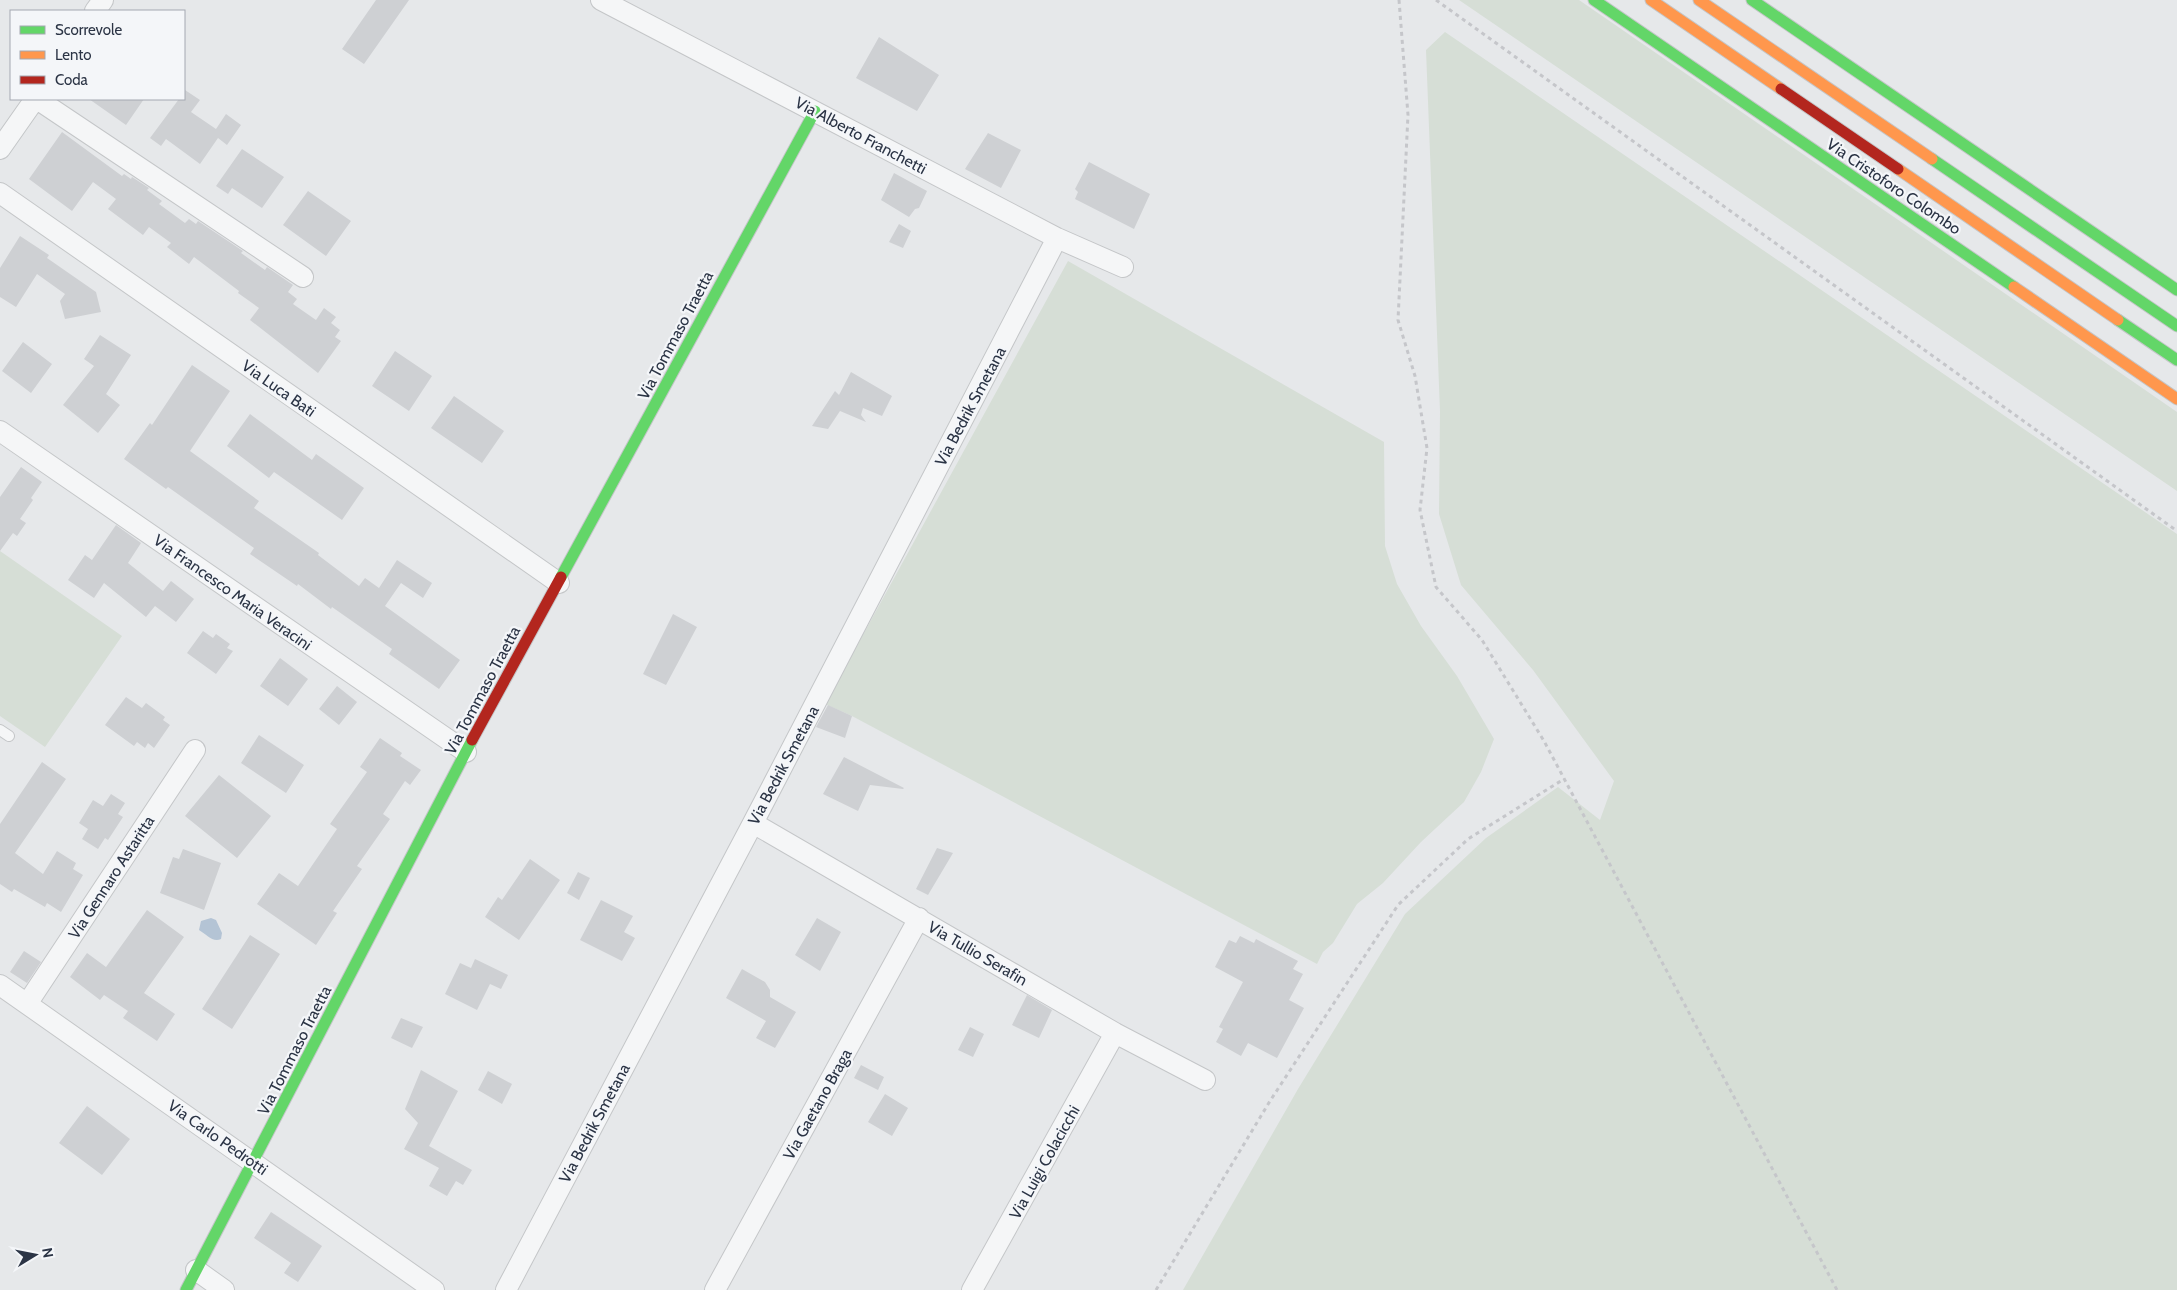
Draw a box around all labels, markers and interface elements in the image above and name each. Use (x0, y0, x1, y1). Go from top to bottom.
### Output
legend (10, 10, 185, 100)
text: Scorrevole (55, 21, 123, 39)
text: Lento (55, 46, 92, 64)
text: Coda (55, 71, 89, 89)
street label: Via Alberto Franchetti (792, 93, 930, 178)
street label: Via Cristoforo Colombo (1823, 134, 1965, 239)
street label: Via Tommaso Traetta (634, 268, 717, 403)
street label: Via Bedrik Smetana (931, 343, 1010, 469)
street label: Via Luca Bati (238, 356, 319, 421)
street label: Via Francesco Maria Veracini (150, 530, 315, 654)
street label: Via Tommaso Traetta (441, 623, 524, 758)
street label: Via Bedrik Smetana (744, 702, 823, 828)
street label: Via Gennaro Astaritta (64, 812, 159, 943)
street label: Via Tullio Serafin (925, 917, 1031, 990)
street label: Via Tommaso Traetta (254, 982, 335, 1118)
street label: Via Gaetano Braga (779, 1045, 856, 1163)
street label: Via Bedrik Smetana (555, 1060, 634, 1186)
street label: Via Carlo Pedrotti (164, 1096, 271, 1179)
street label: Via Luigi Colacicchi (1005, 1102, 1084, 1222)
north arrow (10, 1230, 60, 1280)
text: N (38, 1246, 58, 1259)

